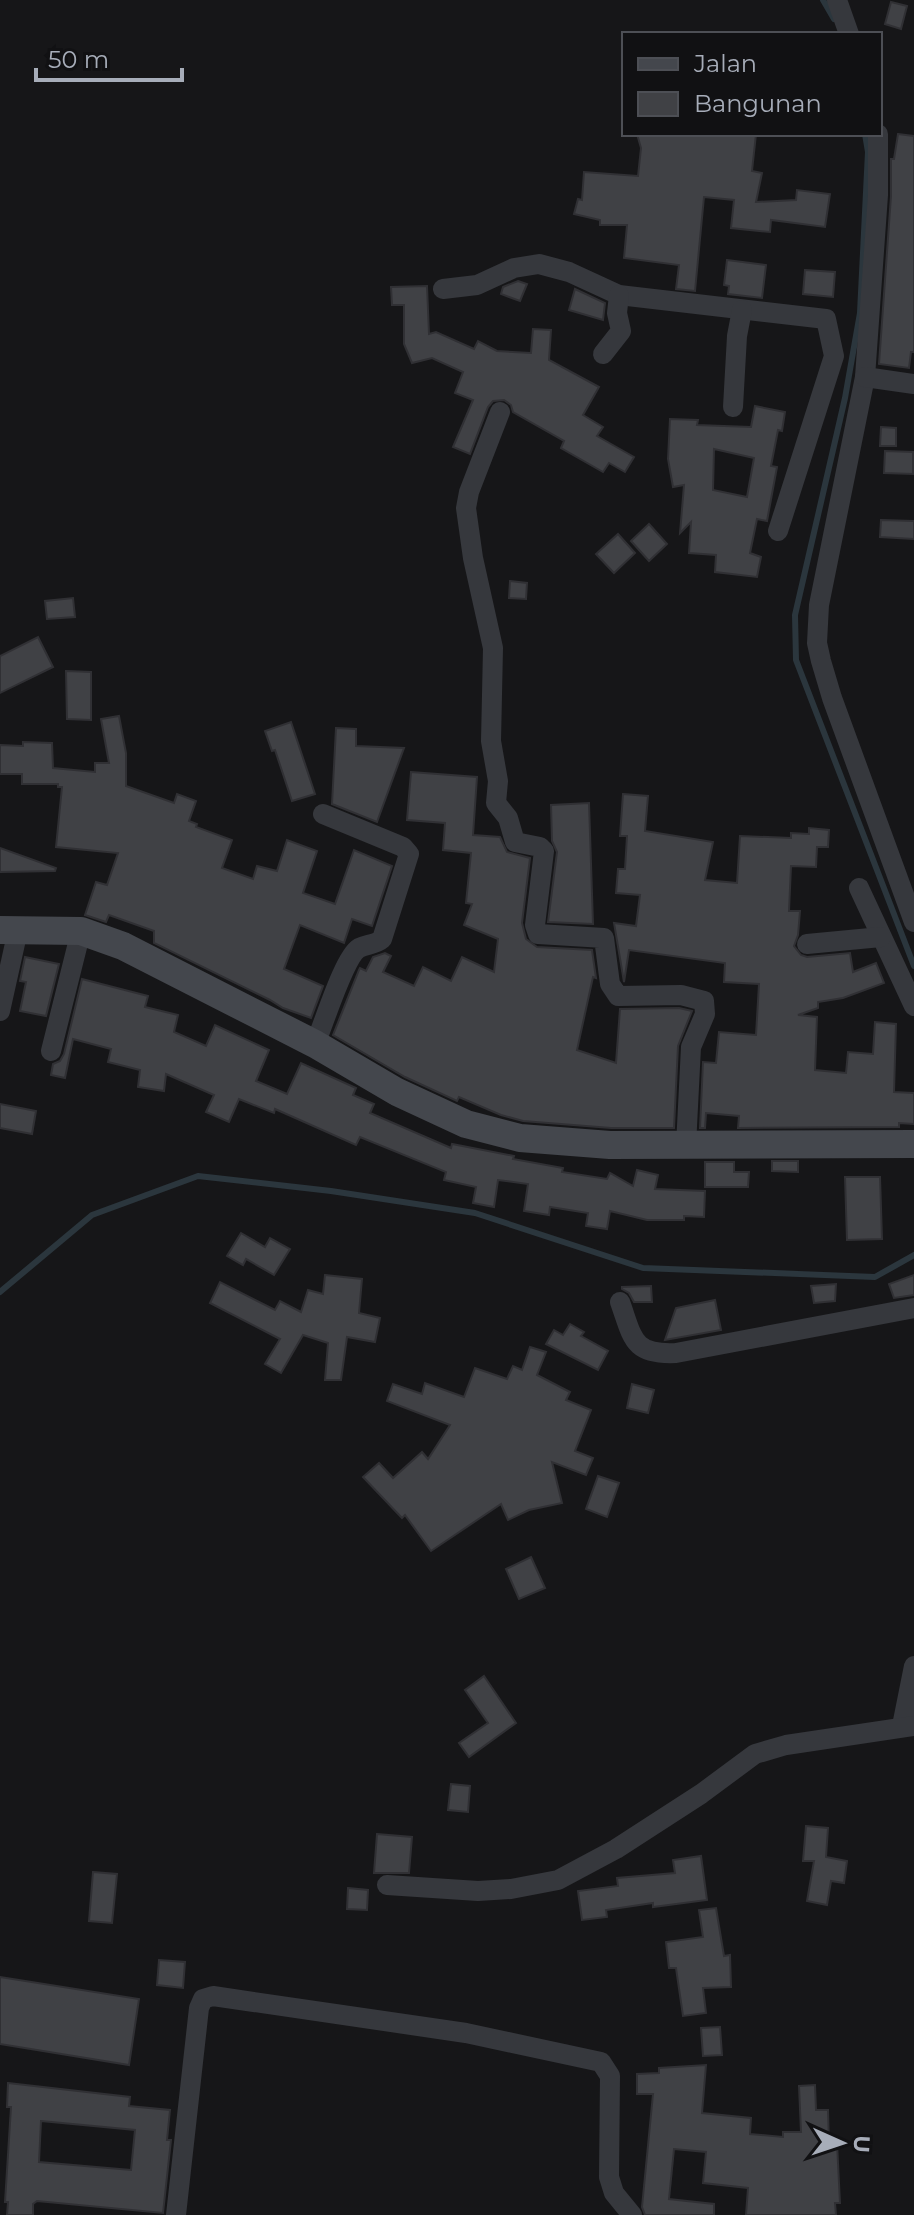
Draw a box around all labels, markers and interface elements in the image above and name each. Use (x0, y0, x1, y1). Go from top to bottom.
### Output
scale bar (36, 32, 182, 82)
legend (622, 32, 882, 136)
text: 50 m (48, 45, 109, 74)
text: Jalan (693, 49, 757, 78)
text: Bangunan (694, 89, 822, 118)
north arrow (802, 2103, 882, 2183)
text: U (848, 2135, 875, 2153)

